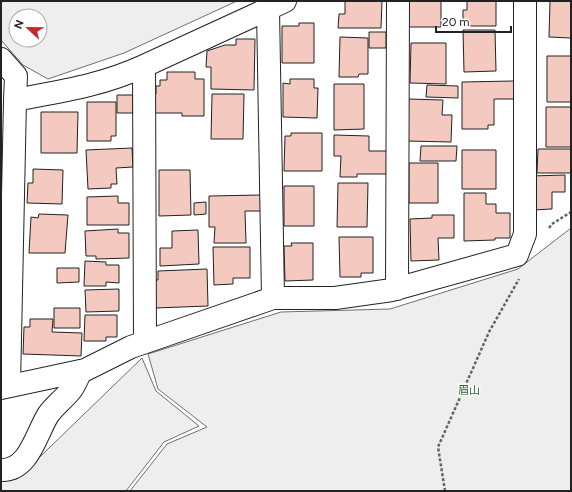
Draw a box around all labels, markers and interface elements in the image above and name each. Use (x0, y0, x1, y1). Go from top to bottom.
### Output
north arrow (8, 8, 48, 48)
scale bar (436, 8, 511, 34)
text: 20 m (442, 15, 470, 29)
text: N (12, 18, 27, 31)
park label: 眉山 (458, 384, 480, 397)

